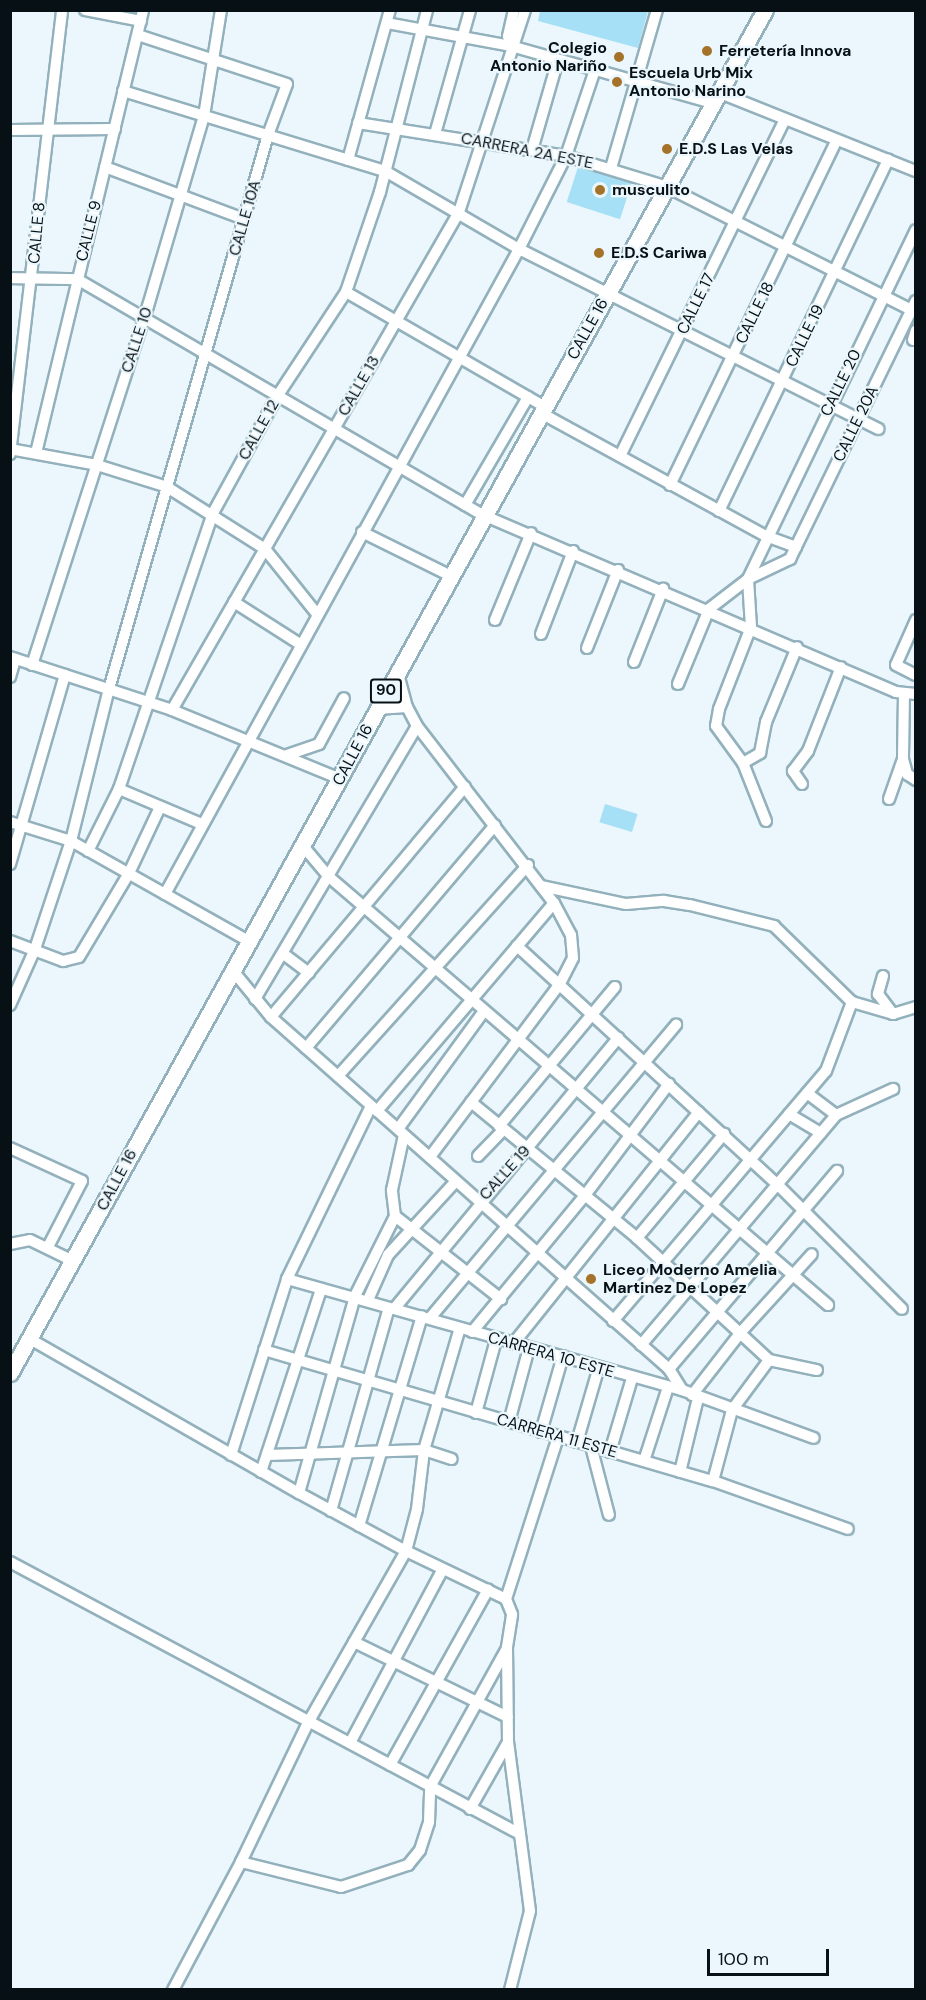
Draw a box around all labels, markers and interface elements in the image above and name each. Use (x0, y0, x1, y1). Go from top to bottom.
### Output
place label: Colegio Antonio Nariño (490, 38, 607, 76)
place label: Ferretería Innova (719, 41, 851, 61)
marker: Ferretería Innova (700, 44, 714, 58)
marker: Colegio Antonio Nariño (612, 50, 626, 64)
place label: Escuela Urb Mix Antonio Narino (629, 63, 753, 101)
marker: Escuela Urb Mix Antonio Narino (610, 75, 624, 89)
street label: CARRERA 2A ESTE (459, 129, 595, 173)
place label: E.D.S Las Velas (679, 139, 793, 159)
marker: E.D.S Las Velas (660, 142, 674, 156)
street label: CALLE 10A (225, 178, 265, 258)
place label: musculito (612, 180, 690, 200)
marker: musculito (593, 183, 607, 197)
street label: CALLE 9 (72, 199, 106, 263)
street label: CALLE 8 (25, 201, 49, 265)
place label: E.D.S Cariwa (611, 243, 707, 263)
marker: E.D.S Cariwa (592, 246, 606, 260)
street label: CALLE 17 (673, 270, 719, 338)
street label: CALLE 18 (732, 279, 778, 347)
street label: CALLE 16 (563, 295, 613, 363)
street label: CALLE 19 (782, 302, 828, 370)
street label: CALLE 10 (117, 305, 157, 375)
street label: CALLE 20 (817, 346, 865, 420)
street label: CALLE 13 (334, 352, 384, 420)
street label: CALLE 20A (829, 383, 883, 465)
street label: CALLE 12 (235, 396, 283, 464)
road number: 90 (370, 679, 402, 703)
street label: CALLE 16 (329, 721, 377, 789)
street label: CALLE 19 (475, 1142, 535, 1204)
street label: CALLE 16 (93, 1146, 141, 1214)
place label: Liceo Moderno Amelia Martinez De Lopez (603, 1260, 777, 1298)
marker: Liceo Moderno Amelia Martinez De Lopez (584, 1272, 598, 1286)
street label: CARRERA 10 ESTE (486, 1328, 616, 1382)
street label: CARRERA 11 ESTE (494, 1410, 620, 1462)
scale bar (710, 1937, 832, 1975)
text: 100 m (718, 1947, 769, 1971)

